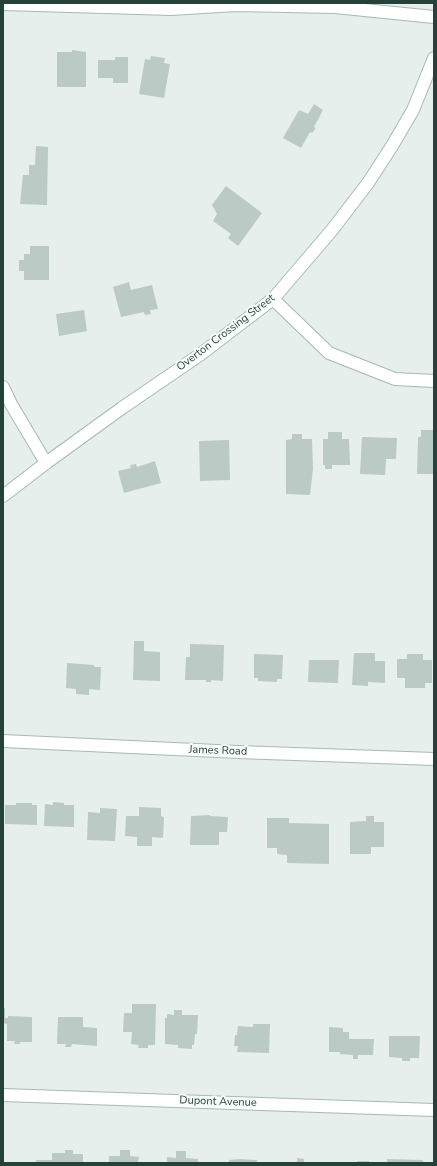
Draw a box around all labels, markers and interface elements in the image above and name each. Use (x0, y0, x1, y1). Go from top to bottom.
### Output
street label: Overton Crossing Street (174, 292, 278, 374)
street label: James Road (189, 743, 247, 759)
street label: Dupont Avenue (179, 1094, 257, 1110)

